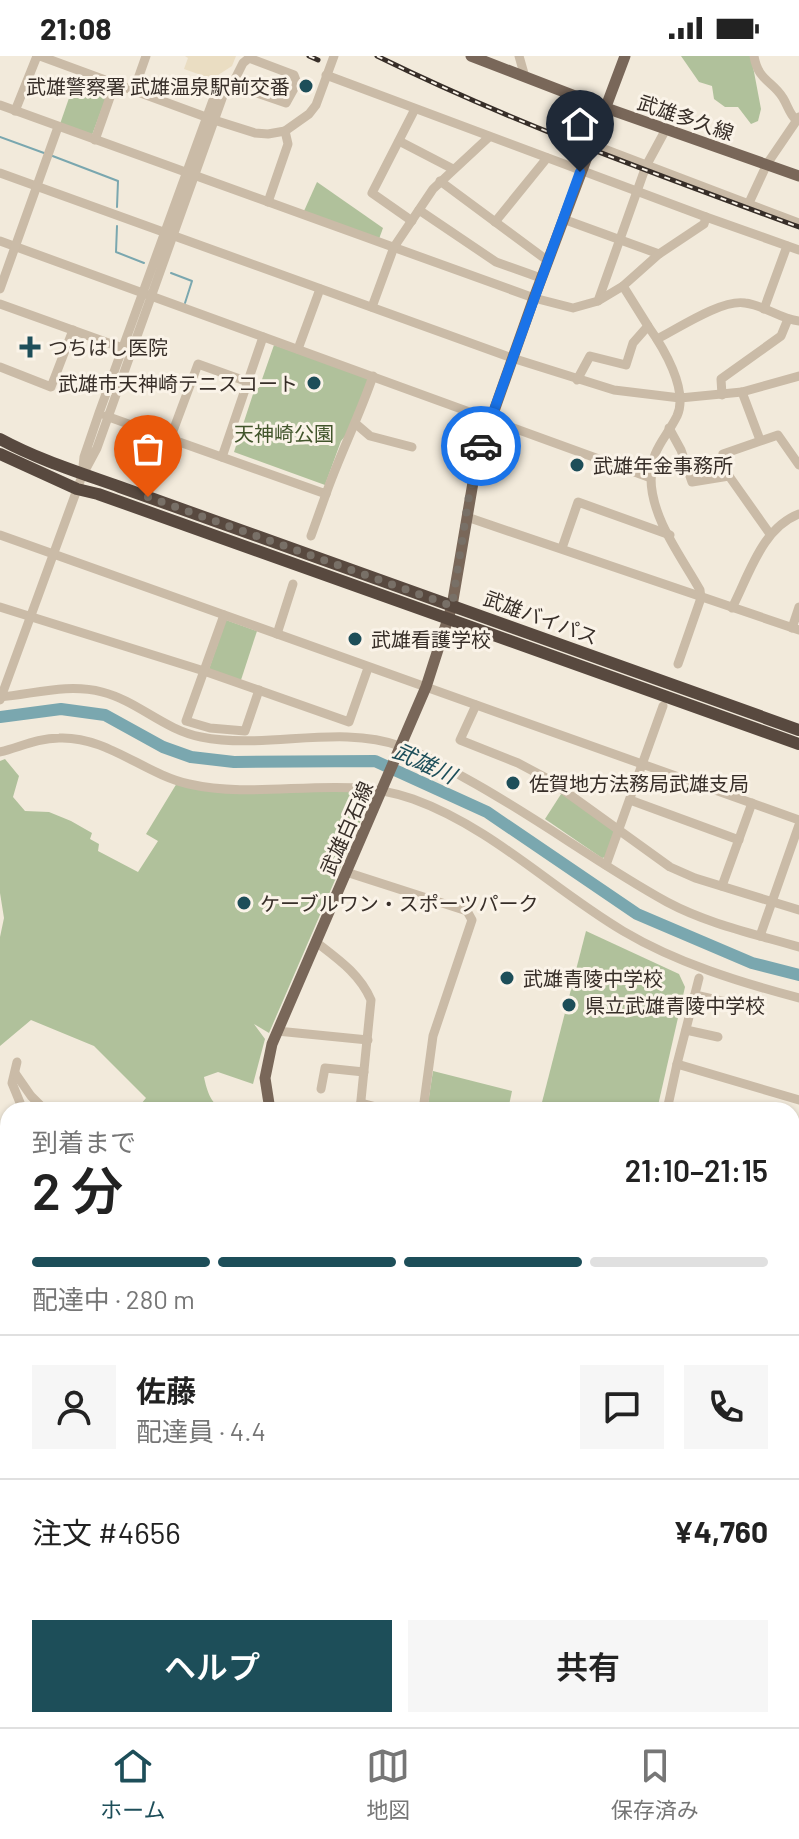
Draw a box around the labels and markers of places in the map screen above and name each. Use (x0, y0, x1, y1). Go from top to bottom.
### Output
place label: 武雄警察署 武雄温泉駅前交番 (26, 74, 290, 98)
marker: 武雄警察署 武雄温泉駅前交番 (297, 77, 315, 95)
pin (546, 90, 614, 172)
place label: つちはし医院 (48, 335, 168, 359)
marker: つちはし医院 (19, 336, 41, 358)
place label: 武雄市天神崎テニスコート (58, 371, 298, 395)
marker: 武雄市天神崎テニスコート (305, 374, 323, 392)
pin (114, 415, 182, 497)
place label: 武雄年金事務所 (593, 453, 733, 477)
marker: 武雄年金事務所 (568, 456, 586, 474)
place label: 武雄看護学校 (371, 627, 491, 651)
marker: 武雄看護学校 (346, 630, 364, 648)
place label: 佐賀地方法務局武雄支局 (529, 771, 749, 795)
marker: 佐賀地方法務局武雄支局 (504, 774, 522, 792)
place label: ケーブルワン・スポーツパーク (260, 891, 538, 915)
marker: ケーブルワン・スポーツパーク (235, 894, 253, 912)
place label: 武雄青陵中学校 (523, 966, 663, 990)
marker: 武雄青陵中学校 (498, 969, 516, 987)
place label: 県立武雄青陵中学校 (585, 993, 765, 1017)
marker: 県立武雄青陵中学校 (560, 996, 578, 1014)

